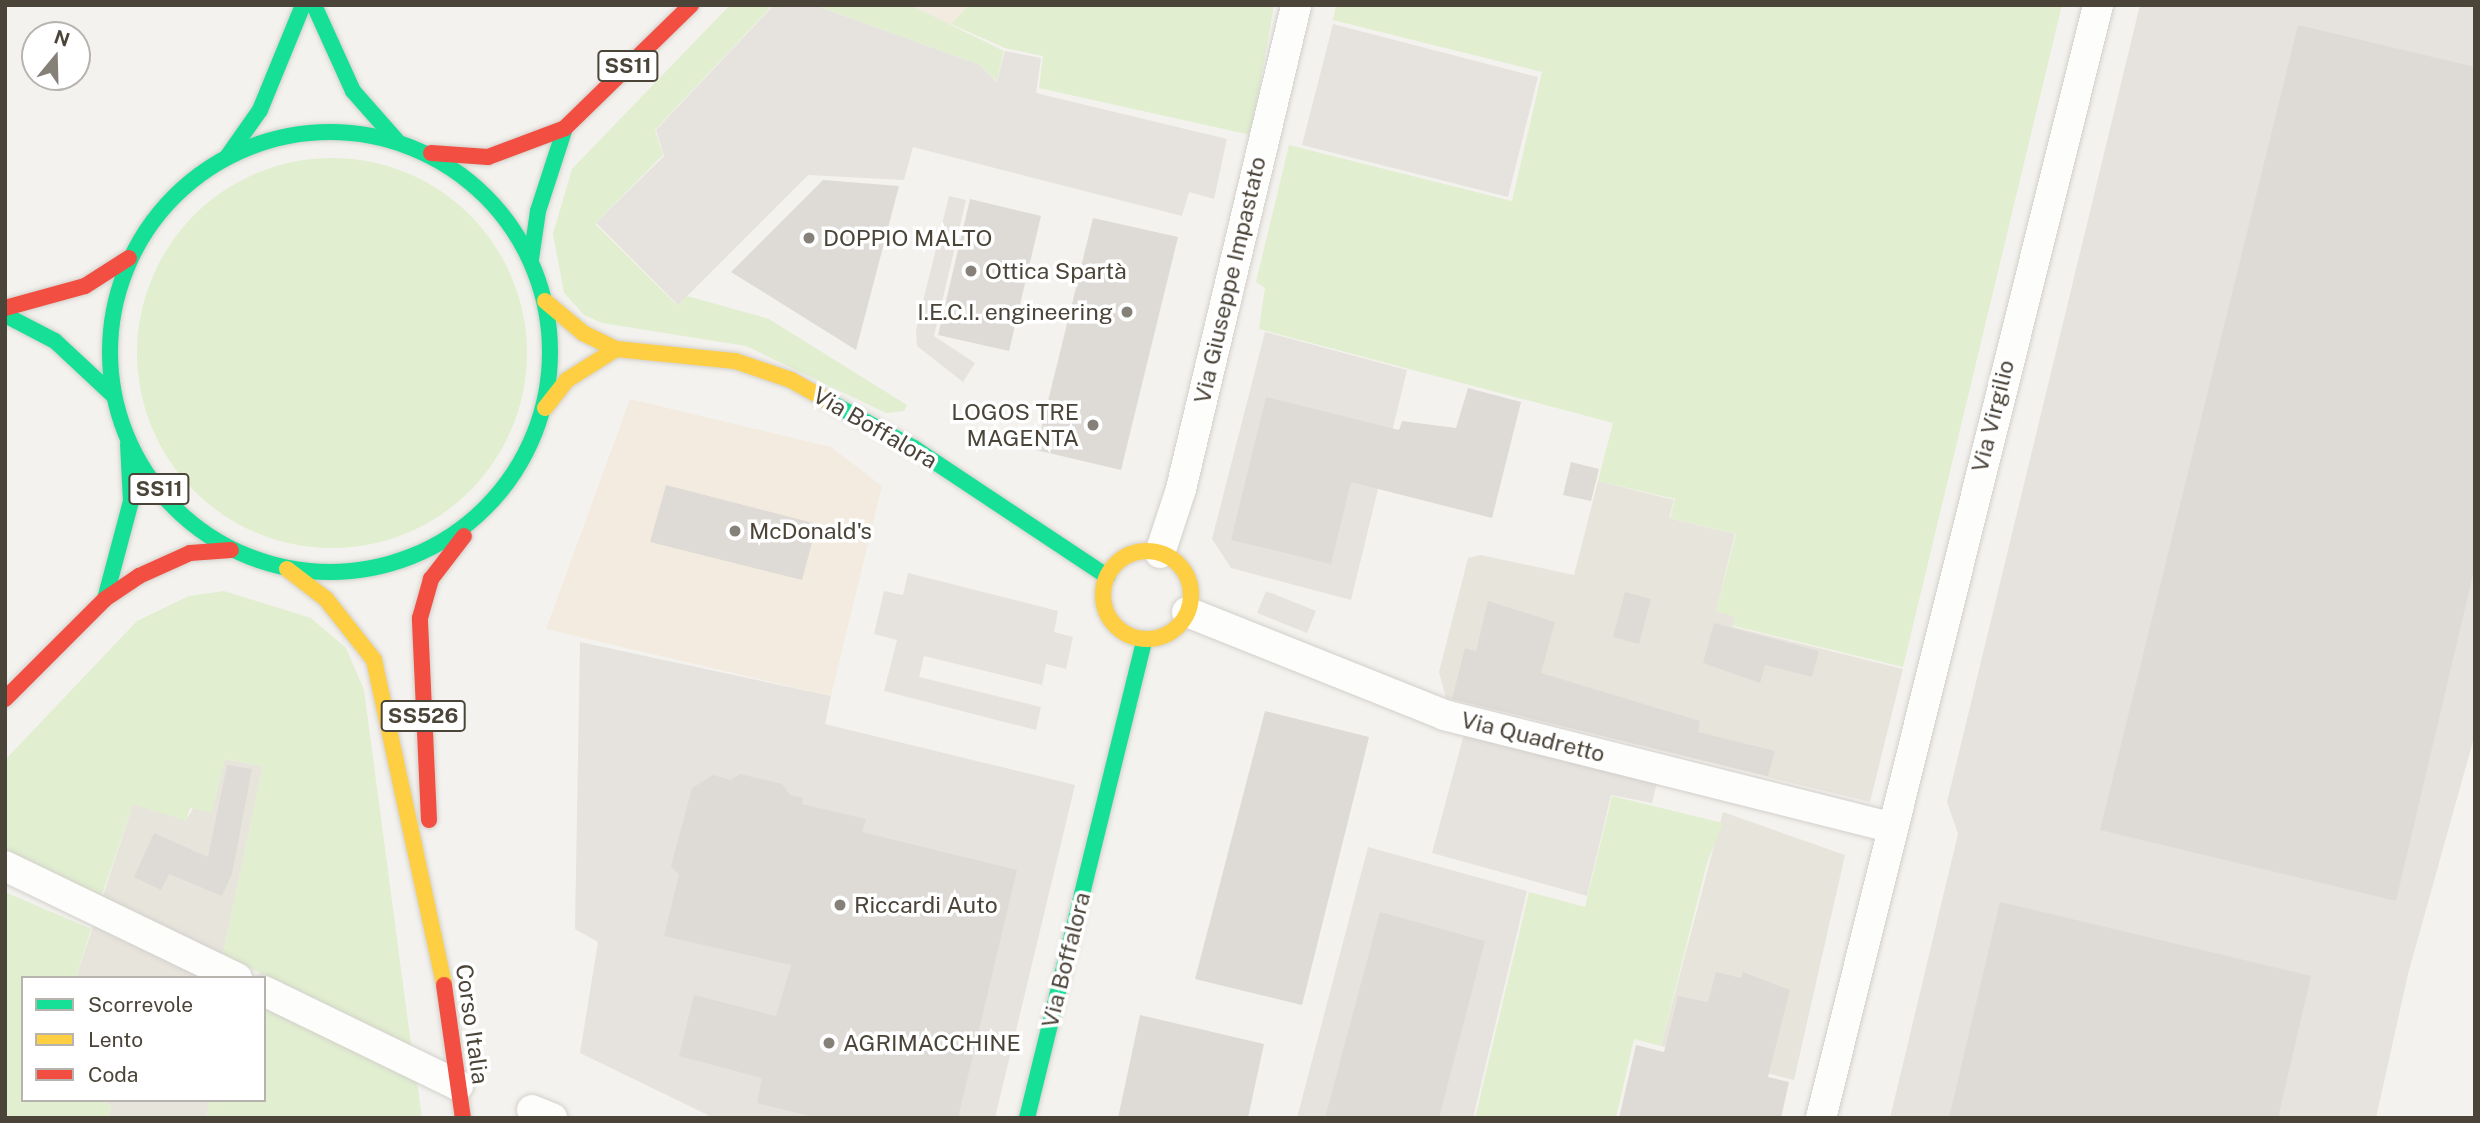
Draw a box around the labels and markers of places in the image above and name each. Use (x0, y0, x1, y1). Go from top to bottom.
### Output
place label: DOPPIO MALTO (823, 224, 992, 252)
marker: DOPPIO MALTO (801, 230, 817, 246)
place label: Ottica Spartà (985, 257, 1127, 285)
marker: Ottica Spartà (963, 263, 979, 279)
place label: I.E.C.I. engineering (917, 298, 1113, 326)
marker: I.E.C.I. engineering (1119, 304, 1135, 320)
place label: LOGOS TRE MAGENTA (951, 398, 1079, 452)
marker: LOGOS TRE MAGENTA (1085, 417, 1101, 433)
place label: McDonald's (749, 517, 872, 545)
marker: McDonald's (727, 523, 743, 539)
place label: Riccardi Auto (854, 891, 998, 919)
marker: Riccardi Auto (832, 897, 848, 913)
place label: AGRIMACCHINE (843, 1029, 1021, 1057)
marker: AGRIMACCHINE (821, 1035, 837, 1051)

